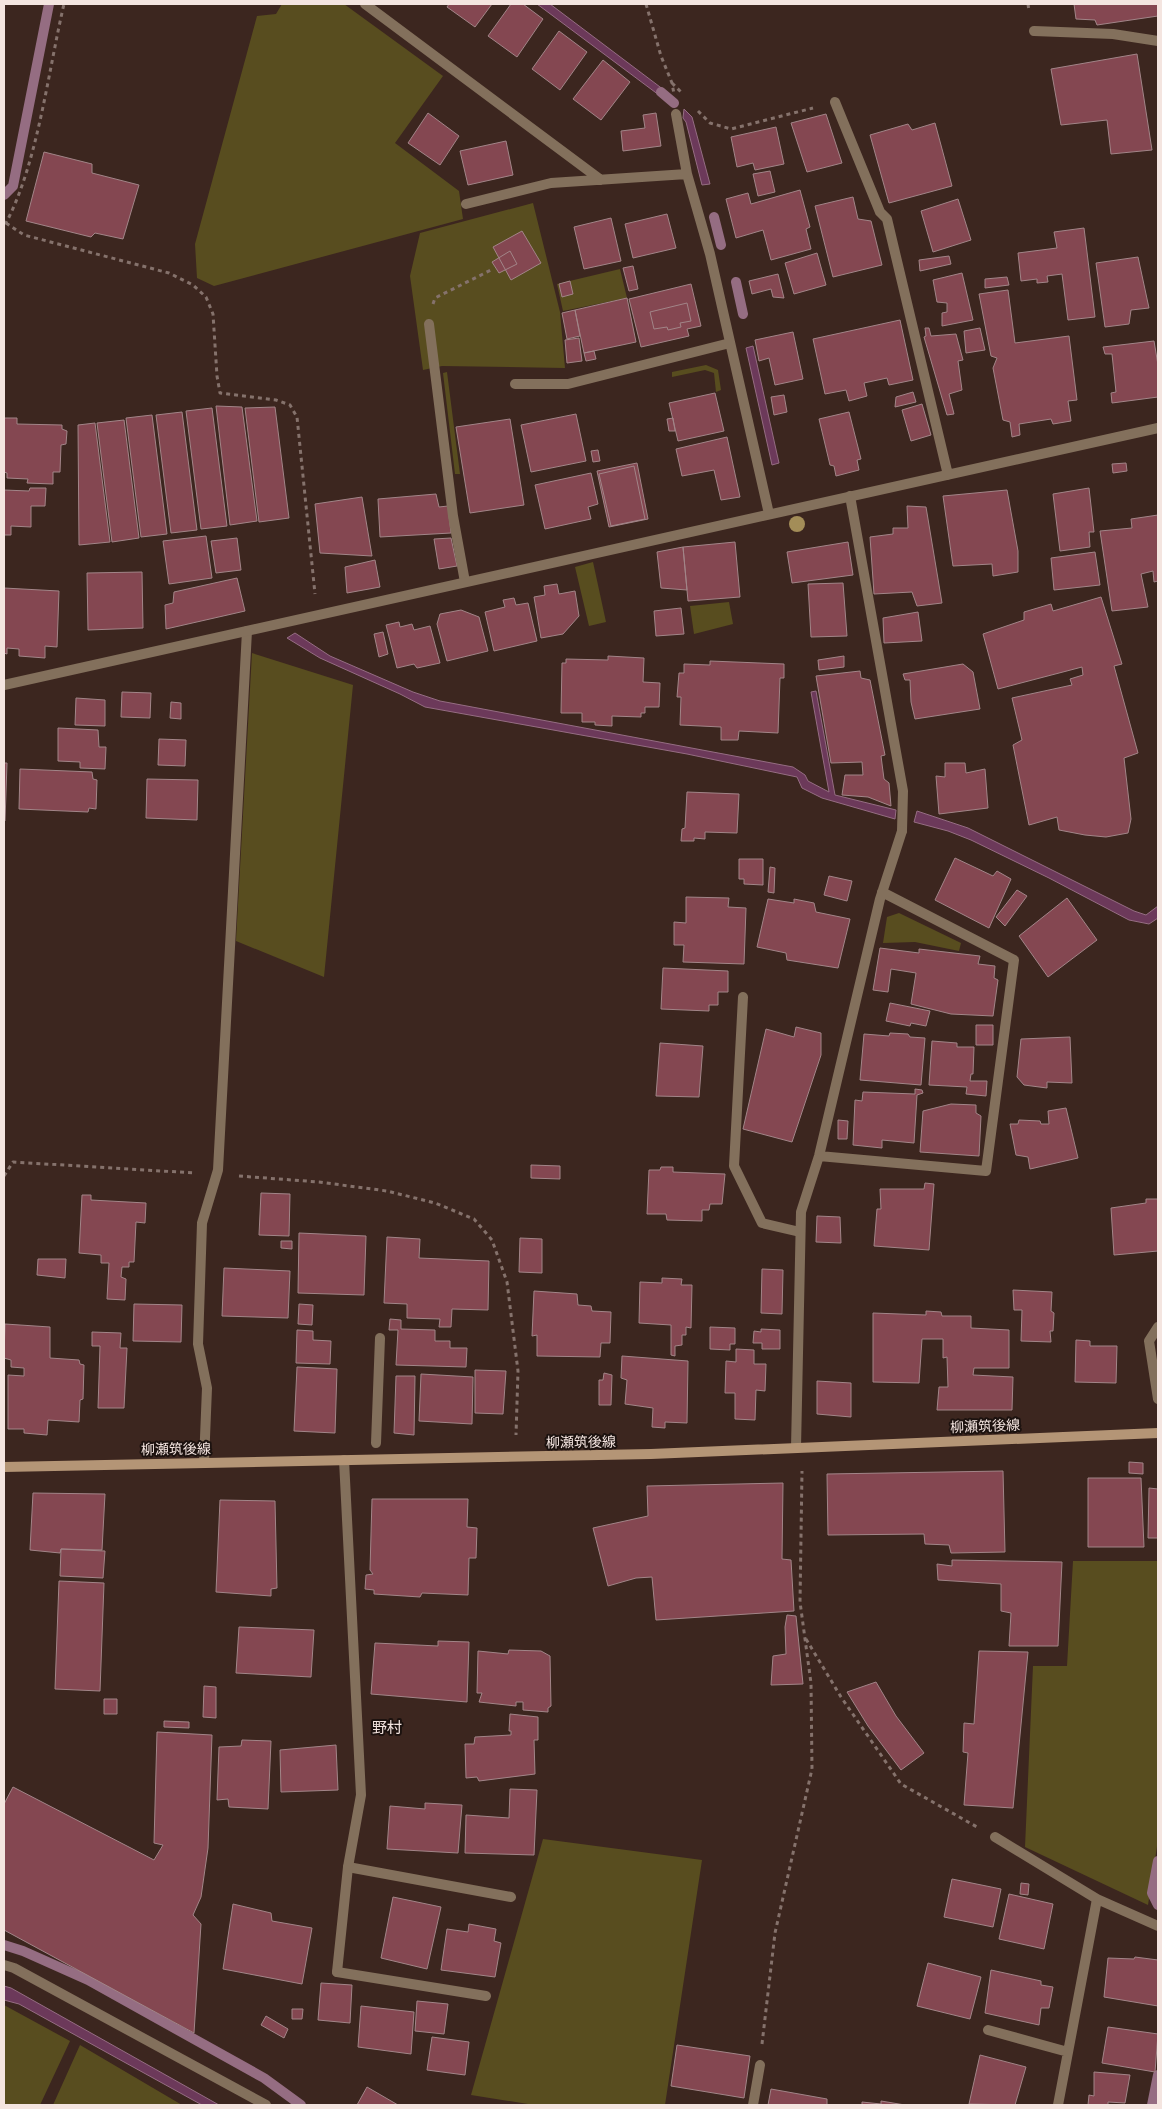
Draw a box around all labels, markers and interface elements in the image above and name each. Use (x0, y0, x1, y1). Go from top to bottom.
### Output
street label: 柳瀬筑後線 (950, 1416, 1020, 1436)
street label: 柳瀬筑後線 (546, 1432, 616, 1452)
street label: 柳瀬筑後線 (141, 1439, 211, 1459)
district label: 野村 (372, 1717, 402, 1738)

